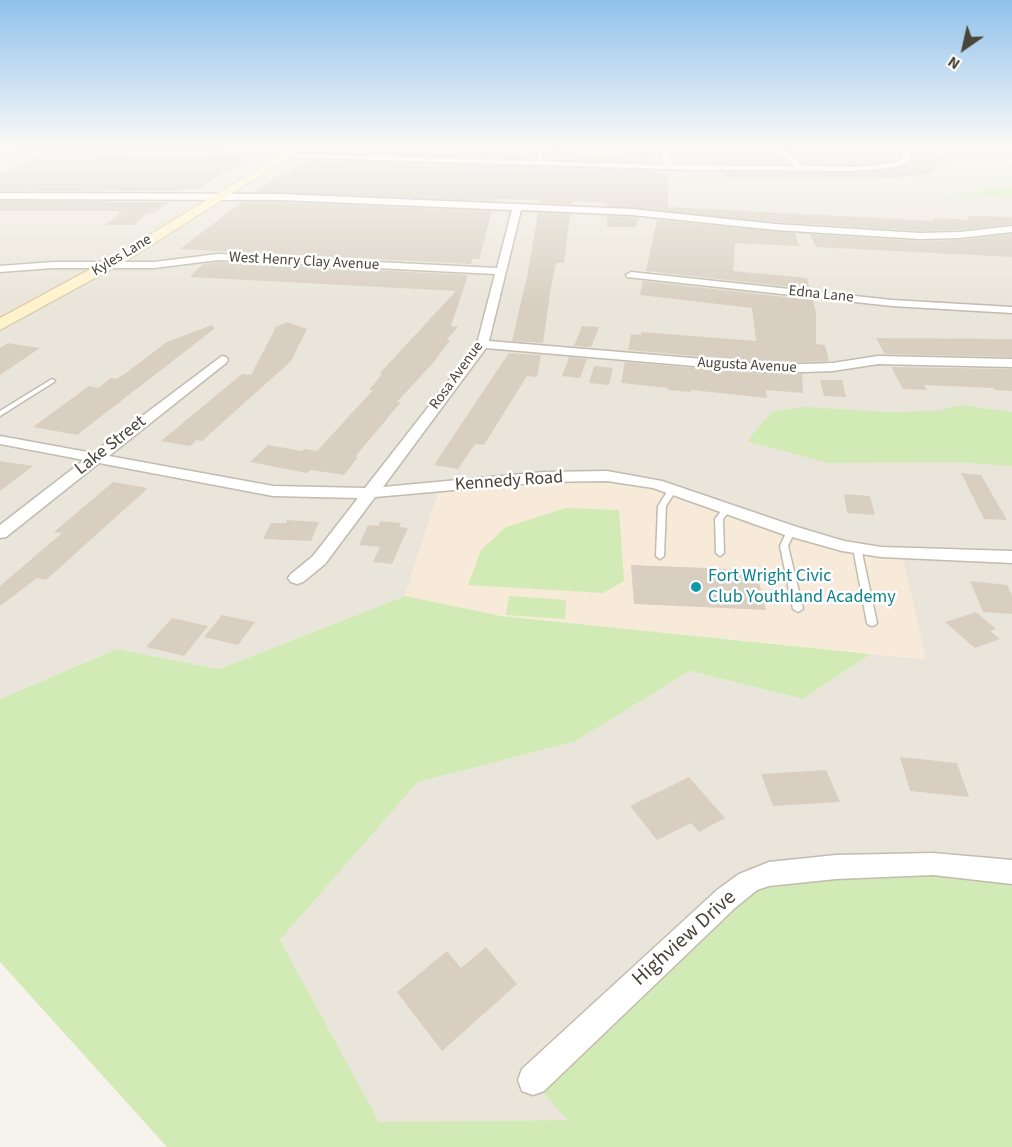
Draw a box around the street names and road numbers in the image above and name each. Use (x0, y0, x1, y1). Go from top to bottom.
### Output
street label: Kyles Lane (89, 231, 155, 281)
street label: West Henry Clay Avenue (228, 249, 380, 275)
street label: Edna Lane (788, 283, 854, 307)
street label: Rosa Avenue (426, 339, 488, 413)
street label: Augusta Avenue (697, 354, 797, 378)
street label: Lake Street (71, 412, 151, 480)
street label: Kennedy Road (454, 467, 564, 497)
street label: Highview Drive (628, 886, 742, 992)

